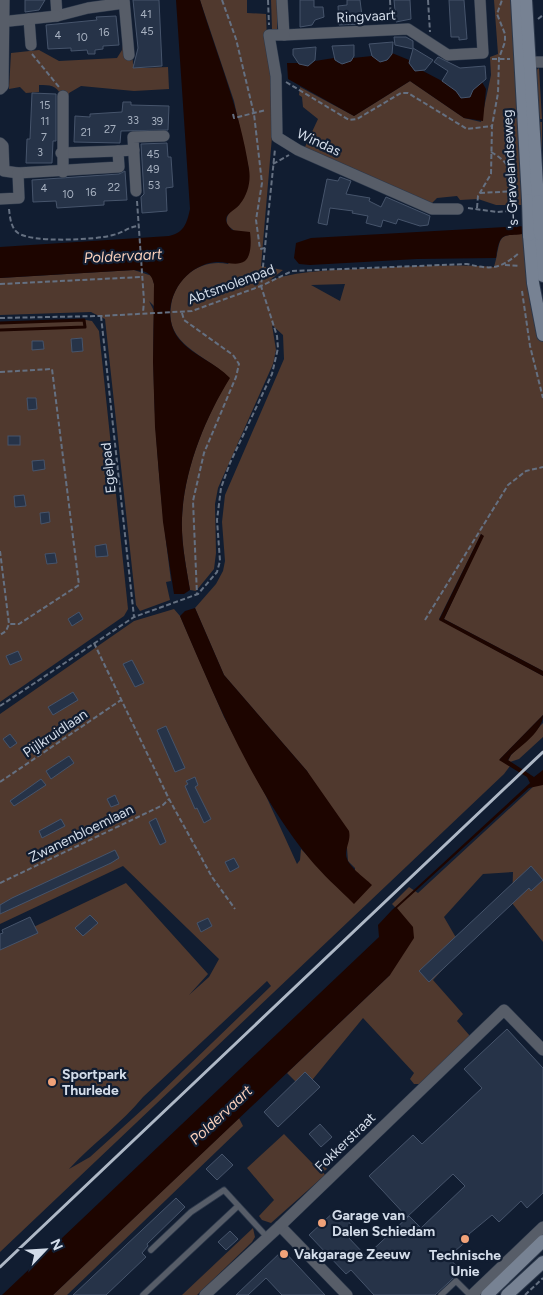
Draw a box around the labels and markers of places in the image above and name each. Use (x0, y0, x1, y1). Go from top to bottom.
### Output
place label: Sportpark Thurlede (62, 1066, 127, 1099)
marker: Sportpark Thurlede (46, 1076, 58, 1088)
place label: Garage van Dalen Schiedam (332, 1207, 435, 1240)
marker: Garage van Dalen Schiedam (316, 1217, 328, 1229)
marker: Technische Unie (459, 1233, 471, 1245)
place label: Vakgarage Zeeuw (294, 1246, 411, 1263)
place label: Technische Unie (429, 1247, 501, 1280)
marker: Vakgarage Zeeuw (278, 1248, 290, 1260)

